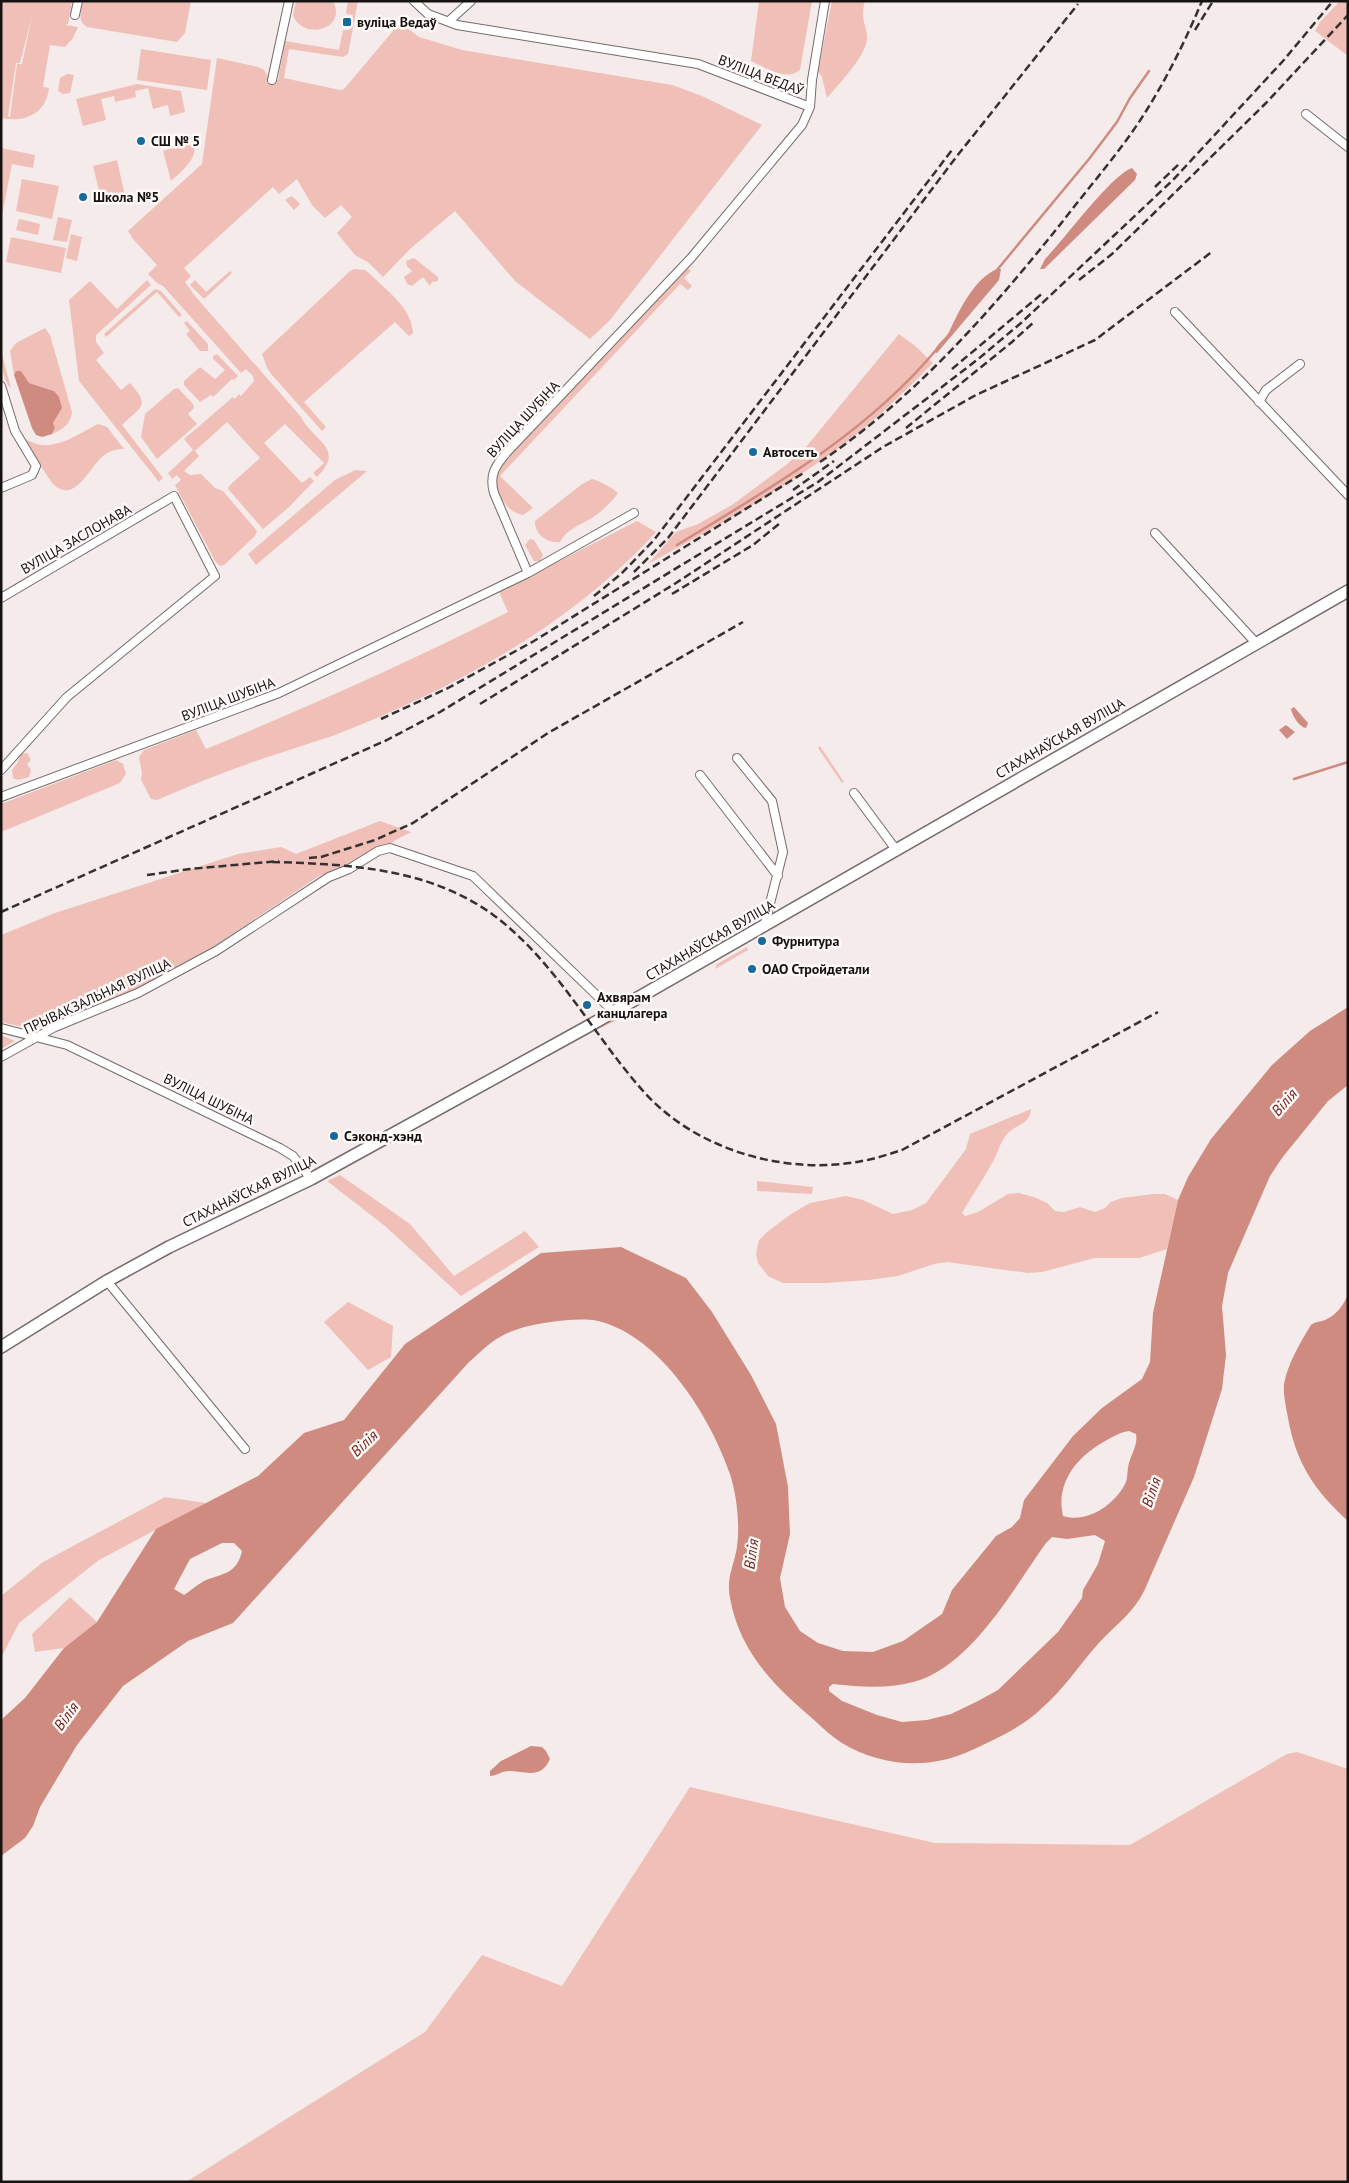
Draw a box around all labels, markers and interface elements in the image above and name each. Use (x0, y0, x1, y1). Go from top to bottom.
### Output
place label: вуліца Ведаў (357, 13, 437, 31)
marker: вуліца Ведаў (341, 16, 353, 28)
street label: ВУЛІЦА ВЕДАЎ (716, 51, 806, 100)
place label: СШ № 5 (151, 132, 200, 150)
marker: СШ № 5 (135, 135, 147, 147)
place label: Школа №5 (93, 188, 159, 206)
marker: Школа №5 (77, 191, 89, 203)
street label: ВУЛІЦА ШУБІНА (483, 376, 564, 461)
place label: Автосеть (763, 443, 818, 461)
marker: Автосеть (747, 446, 759, 458)
street label: ВУЛІЦА ЗАСЛОНАВА (17, 500, 135, 578)
street label: ВУЛІЦА ШУБІНА (179, 673, 278, 725)
street label: СТАХАНАЎСКАЯ ВУЛІЦА (992, 693, 1128, 782)
street label: СТАХАНАЎСКАЯ ВУЛІЦА (642, 895, 778, 984)
place label: Фурнитура (772, 932, 839, 950)
marker: Фурнитура (756, 935, 768, 947)
street label: ПРЫВАКЗАЛЬНАЯ ВУЛІЦА (21, 954, 174, 1038)
place label: ОАО Стройдетали (762, 960, 870, 978)
marker: ОАО Стройдетали (746, 963, 758, 975)
place label: Ахвярам канцлагера (597, 988, 668, 1022)
marker: Ахвярам канцлагера (581, 999, 593, 1011)
street label: ВУЛІЦА ШУБІНА (161, 1069, 258, 1129)
water label: Вілія (1267, 1084, 1301, 1120)
place label: Сэконд-хэнд (344, 1127, 422, 1145)
marker: Сэконд-хэнд (328, 1130, 340, 1142)
street label: СТАХАНАЎСКАЯ ВУЛІЦА (179, 1151, 319, 1231)
water label: Вілія (346, 1426, 382, 1460)
water label: Вілія (1137, 1475, 1165, 1509)
water label: Вілія (739, 1538, 763, 1570)
water label: Вілія (49, 1698, 83, 1734)

